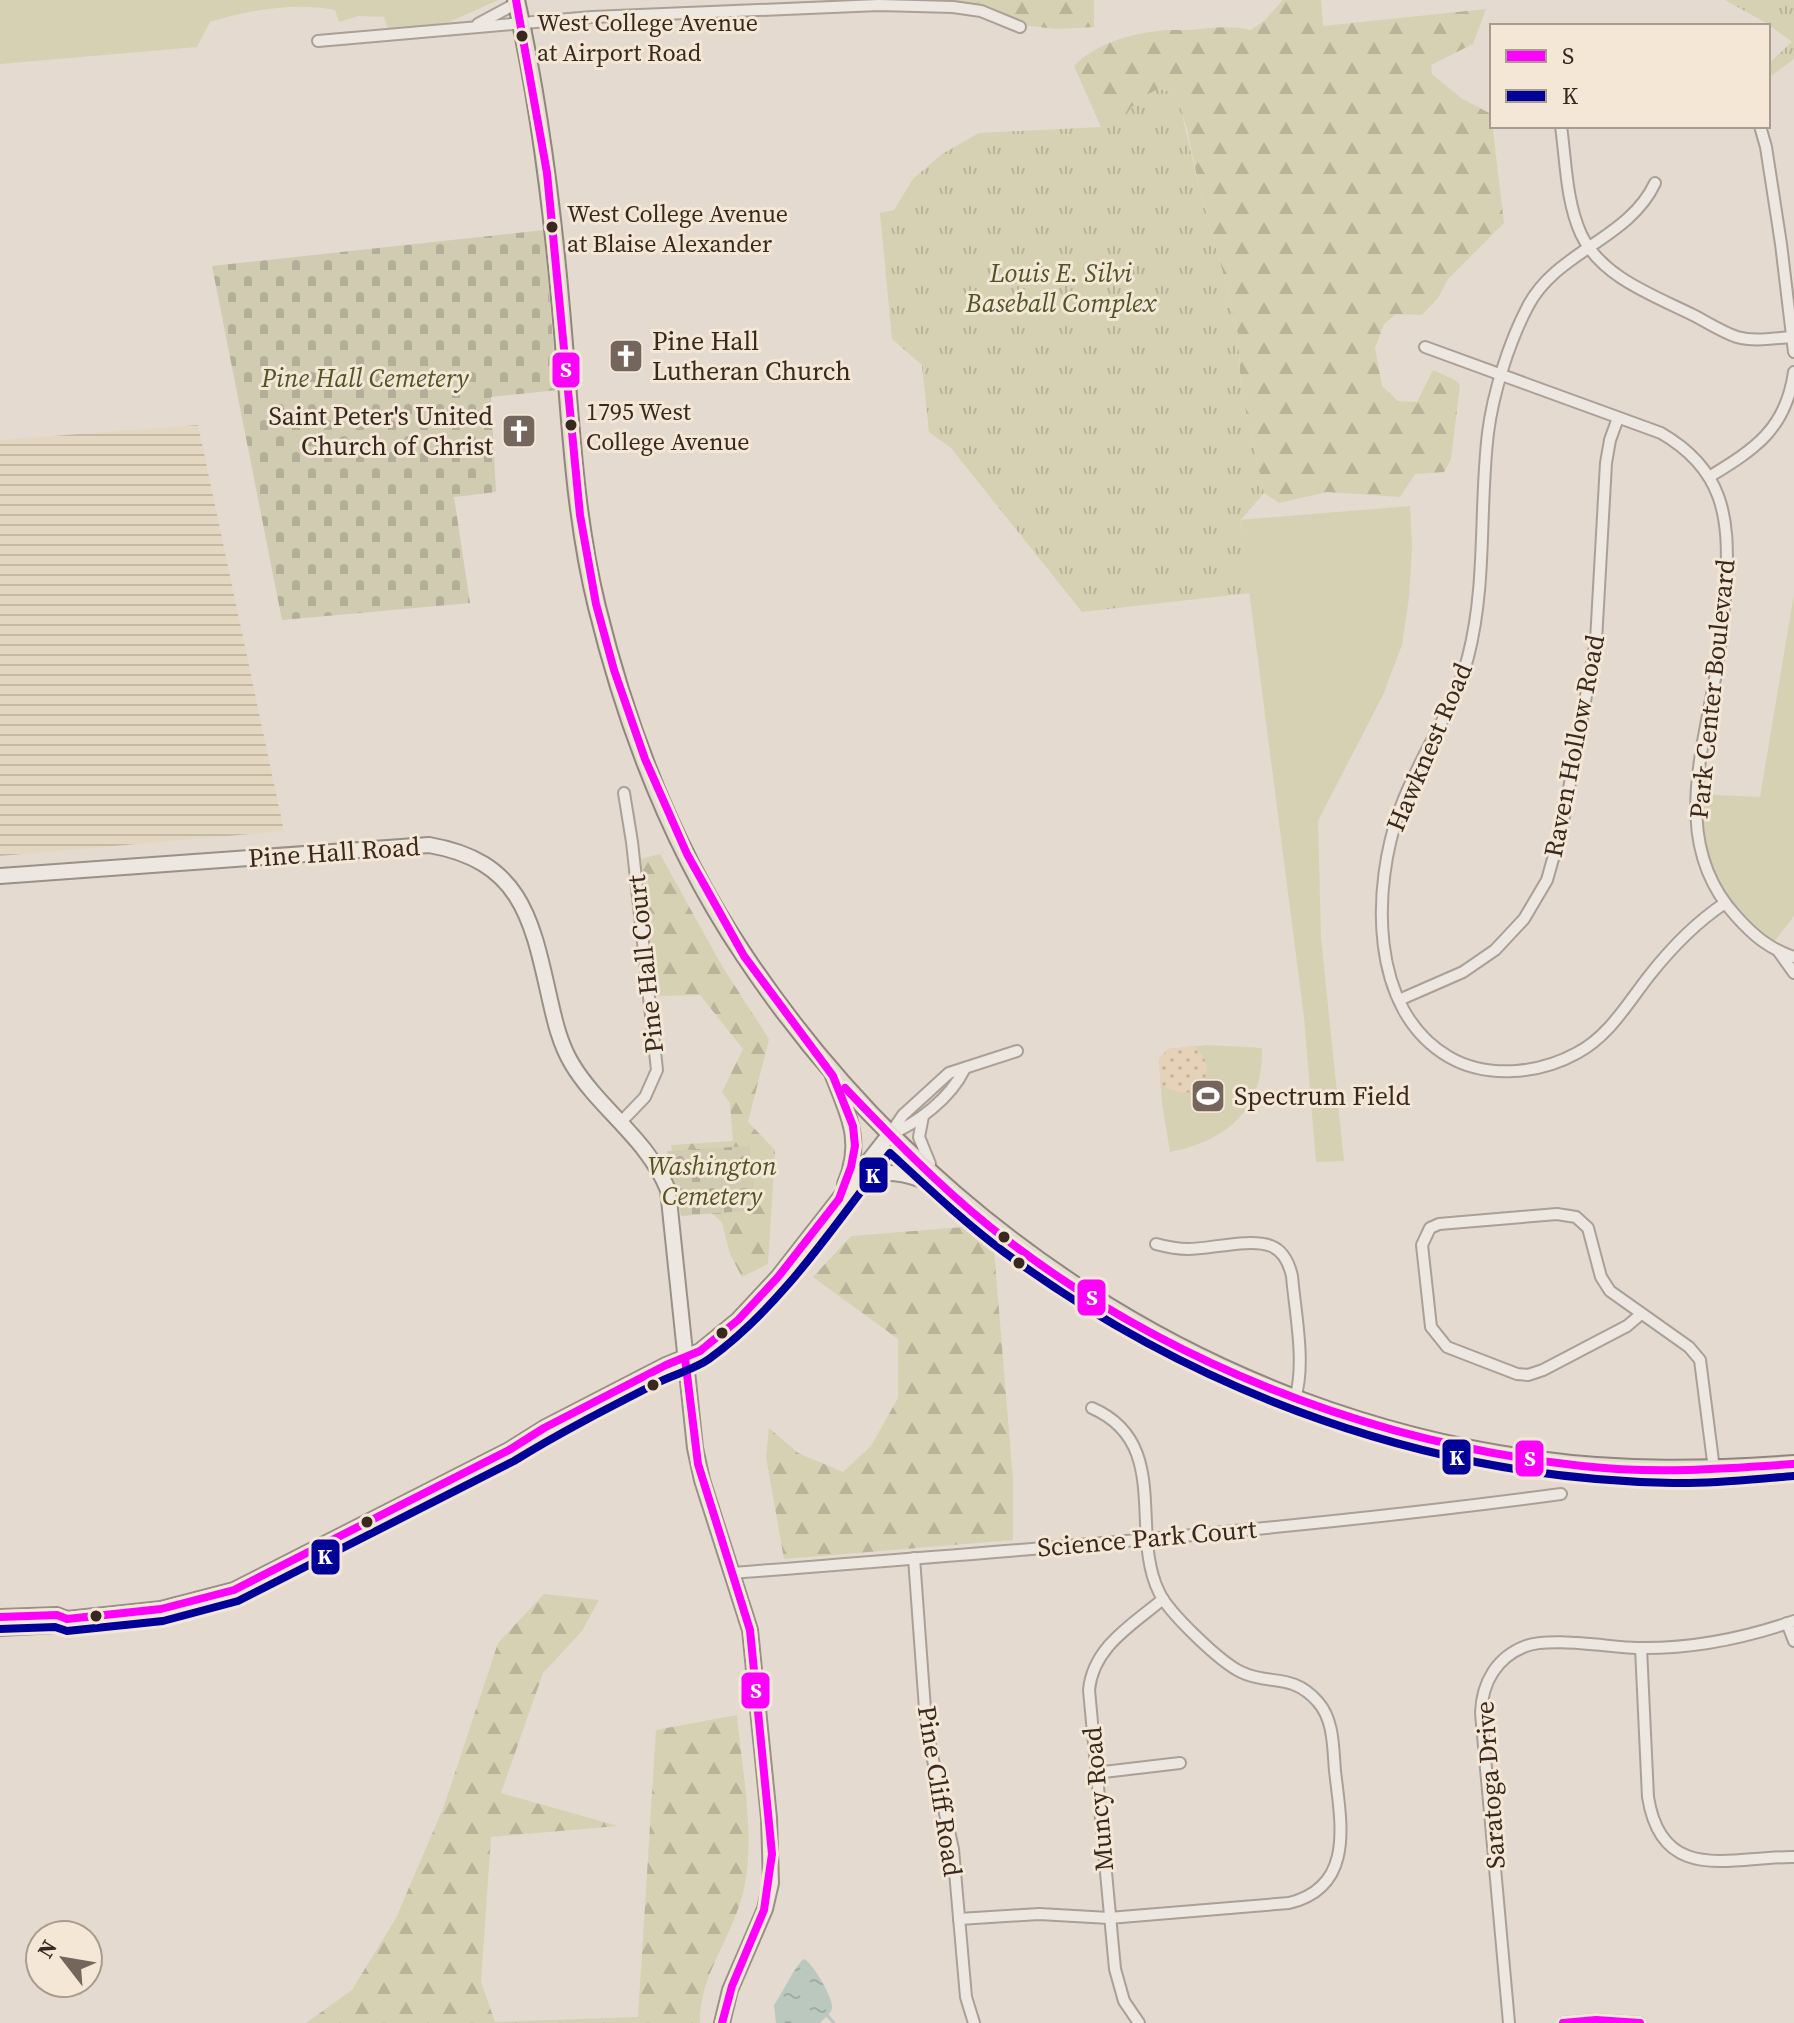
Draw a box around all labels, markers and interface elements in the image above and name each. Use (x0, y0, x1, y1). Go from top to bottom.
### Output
place label: West College Avenue at Airport Road (537, 6, 758, 69)
legend (1490, 24, 1770, 128)
marker: West College Avenue at Airport Road (514, 28, 530, 44)
text: S (1562, 39, 1574, 72)
text: K (1562, 79, 1578, 112)
place label: West College Avenue at Blaise Alexander (567, 197, 788, 260)
marker: West College Avenue at Blaise Alexander (544, 219, 560, 235)
park label: Louis E. Silvi Baseball Complex (965, 255, 1158, 321)
place label: Pine Hall Lutheran Church (652, 323, 851, 389)
church icon: Pine Hall Lutheran Church (607, 337, 645, 375)
line badge: S (551, 351, 581, 389)
text: S (560, 354, 572, 384)
park label: Pine Hall Cemetery (260, 360, 469, 396)
place label: 1795 West College Avenue (586, 395, 749, 458)
place label: Saint Peter's United Church of Christ (268, 398, 494, 464)
church icon: Saint Peter's United Church of Christ (500, 412, 538, 450)
marker: 1795 West College Avenue (563, 417, 579, 433)
street label: Park Center Boulevard (1680, 557, 1744, 821)
street label: Raven Hollow Road (1535, 631, 1613, 860)
street label: Hawknest Road (1377, 657, 1481, 837)
street label: Pine Hall Road (247, 828, 421, 876)
street label: Pine Hall Court (618, 873, 672, 1055)
sports icon: Spectrum Field (1189, 1077, 1227, 1115)
place label: Spectrum Field (1234, 1078, 1411, 1114)
park label: Washington Cemetery (647, 1148, 777, 1214)
line badge: K (858, 1156, 889, 1194)
text: K (865, 1160, 881, 1190)
unlabelled marker (996, 1229, 1012, 1245)
unlabelled marker (1011, 1255, 1027, 1271)
line badge: S (1076, 1278, 1107, 1317)
text: S (1086, 1282, 1098, 1312)
unlabelled marker (714, 1325, 730, 1341)
unlabelled marker (645, 1377, 661, 1393)
line badge: K (1441, 1438, 1472, 1476)
line badge: S (1514, 1439, 1545, 1478)
text: K (1449, 1442, 1465, 1472)
text: S (1524, 1443, 1536, 1473)
street label: Science Park Court (1036, 1510, 1259, 1566)
unlabelled marker (359, 1514, 375, 1530)
line badge: K (310, 1538, 341, 1576)
text: K (317, 1541, 333, 1571)
unlabelled marker (88, 1608, 104, 1624)
line badge: S (740, 1671, 771, 1710)
text: S (750, 1675, 762, 1705)
street label: Saratoga Drive (1466, 1700, 1514, 1870)
street label: Pine Cliff Road (909, 1703, 971, 1879)
street label: Muncy Road (1074, 1725, 1122, 1873)
north arrow (24, 1919, 104, 1999)
text: N (30, 1934, 64, 1963)

